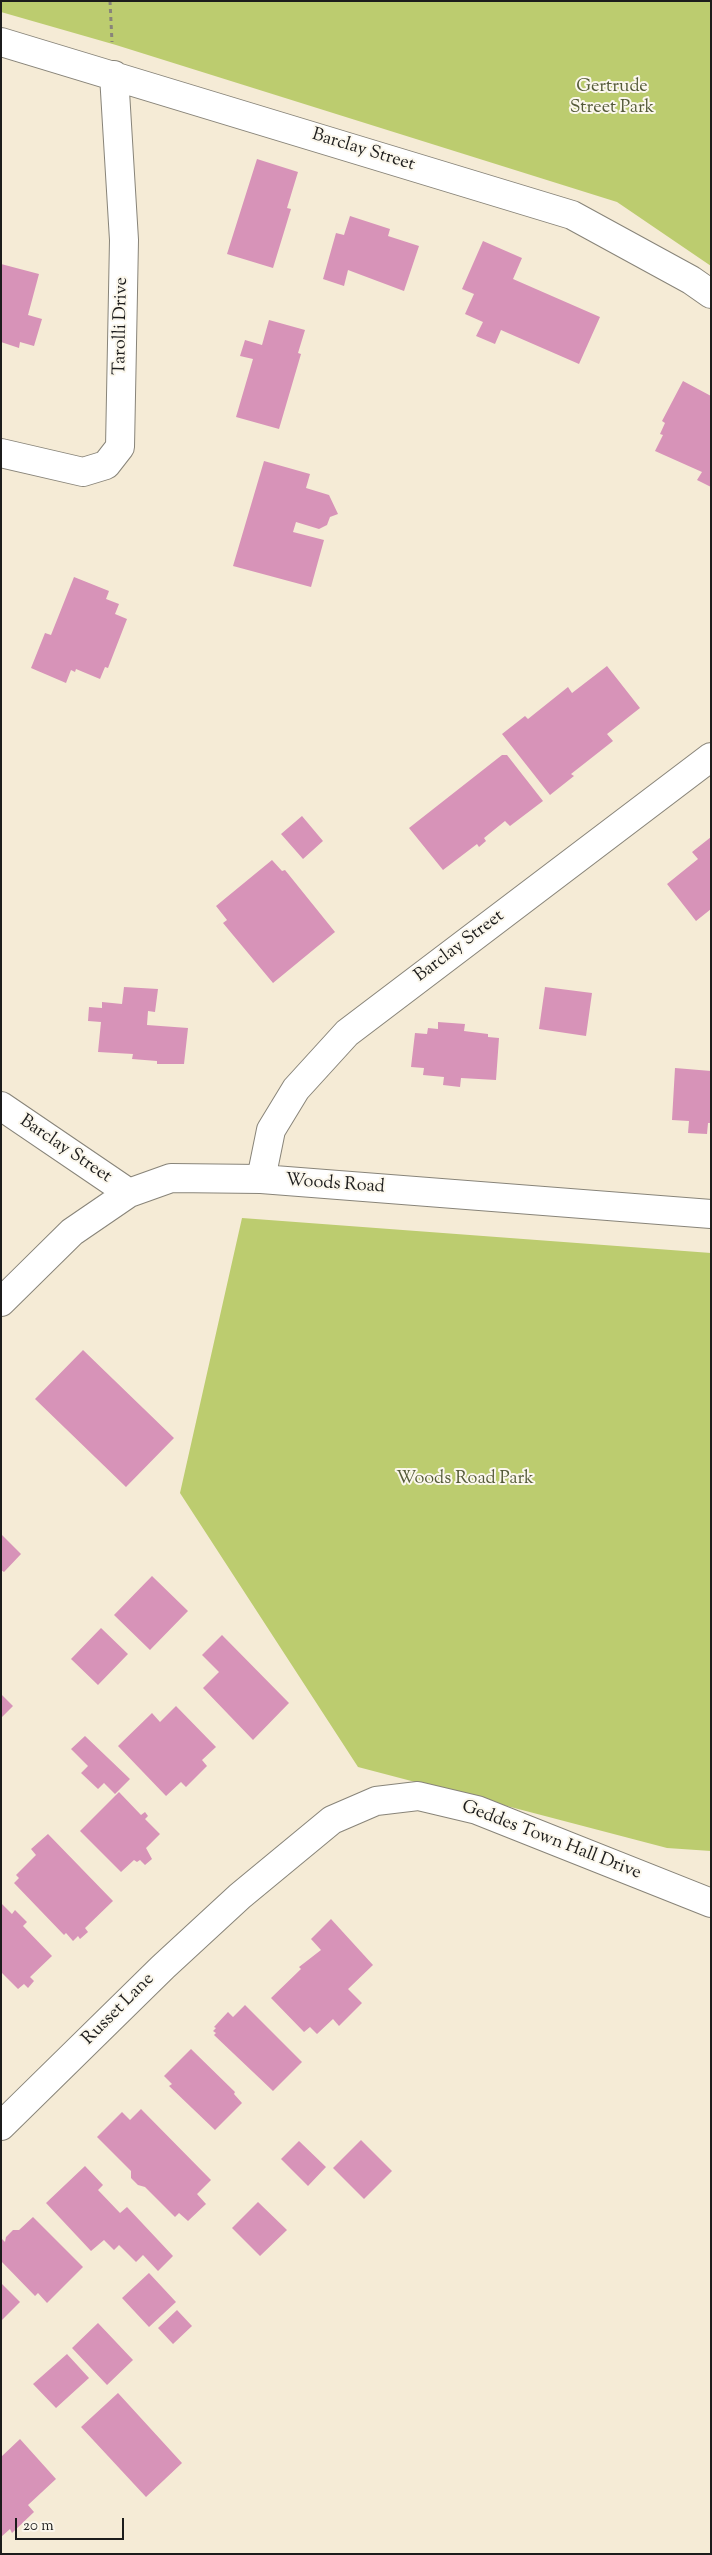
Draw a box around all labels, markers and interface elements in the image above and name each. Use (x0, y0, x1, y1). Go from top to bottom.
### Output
park label: Gertrude Street Park (570, 77, 654, 120)
street label: Barclay Street (309, 125, 417, 177)
street label: Tarolli Drive (110, 277, 134, 375)
street label: Barclay Street (411, 906, 509, 988)
street label: Barclay Street (15, 1111, 115, 1189)
street label: Woods Road (285, 1171, 385, 1199)
park label: Woods Road Park (396, 1469, 534, 1491)
street label: Geddes Town Hall Drive (458, 1797, 644, 1885)
street label: Russet Lane (78, 1969, 160, 2051)
scale bar (18, 2508, 126, 2540)
text: 20 m (23, 2516, 54, 2537)

